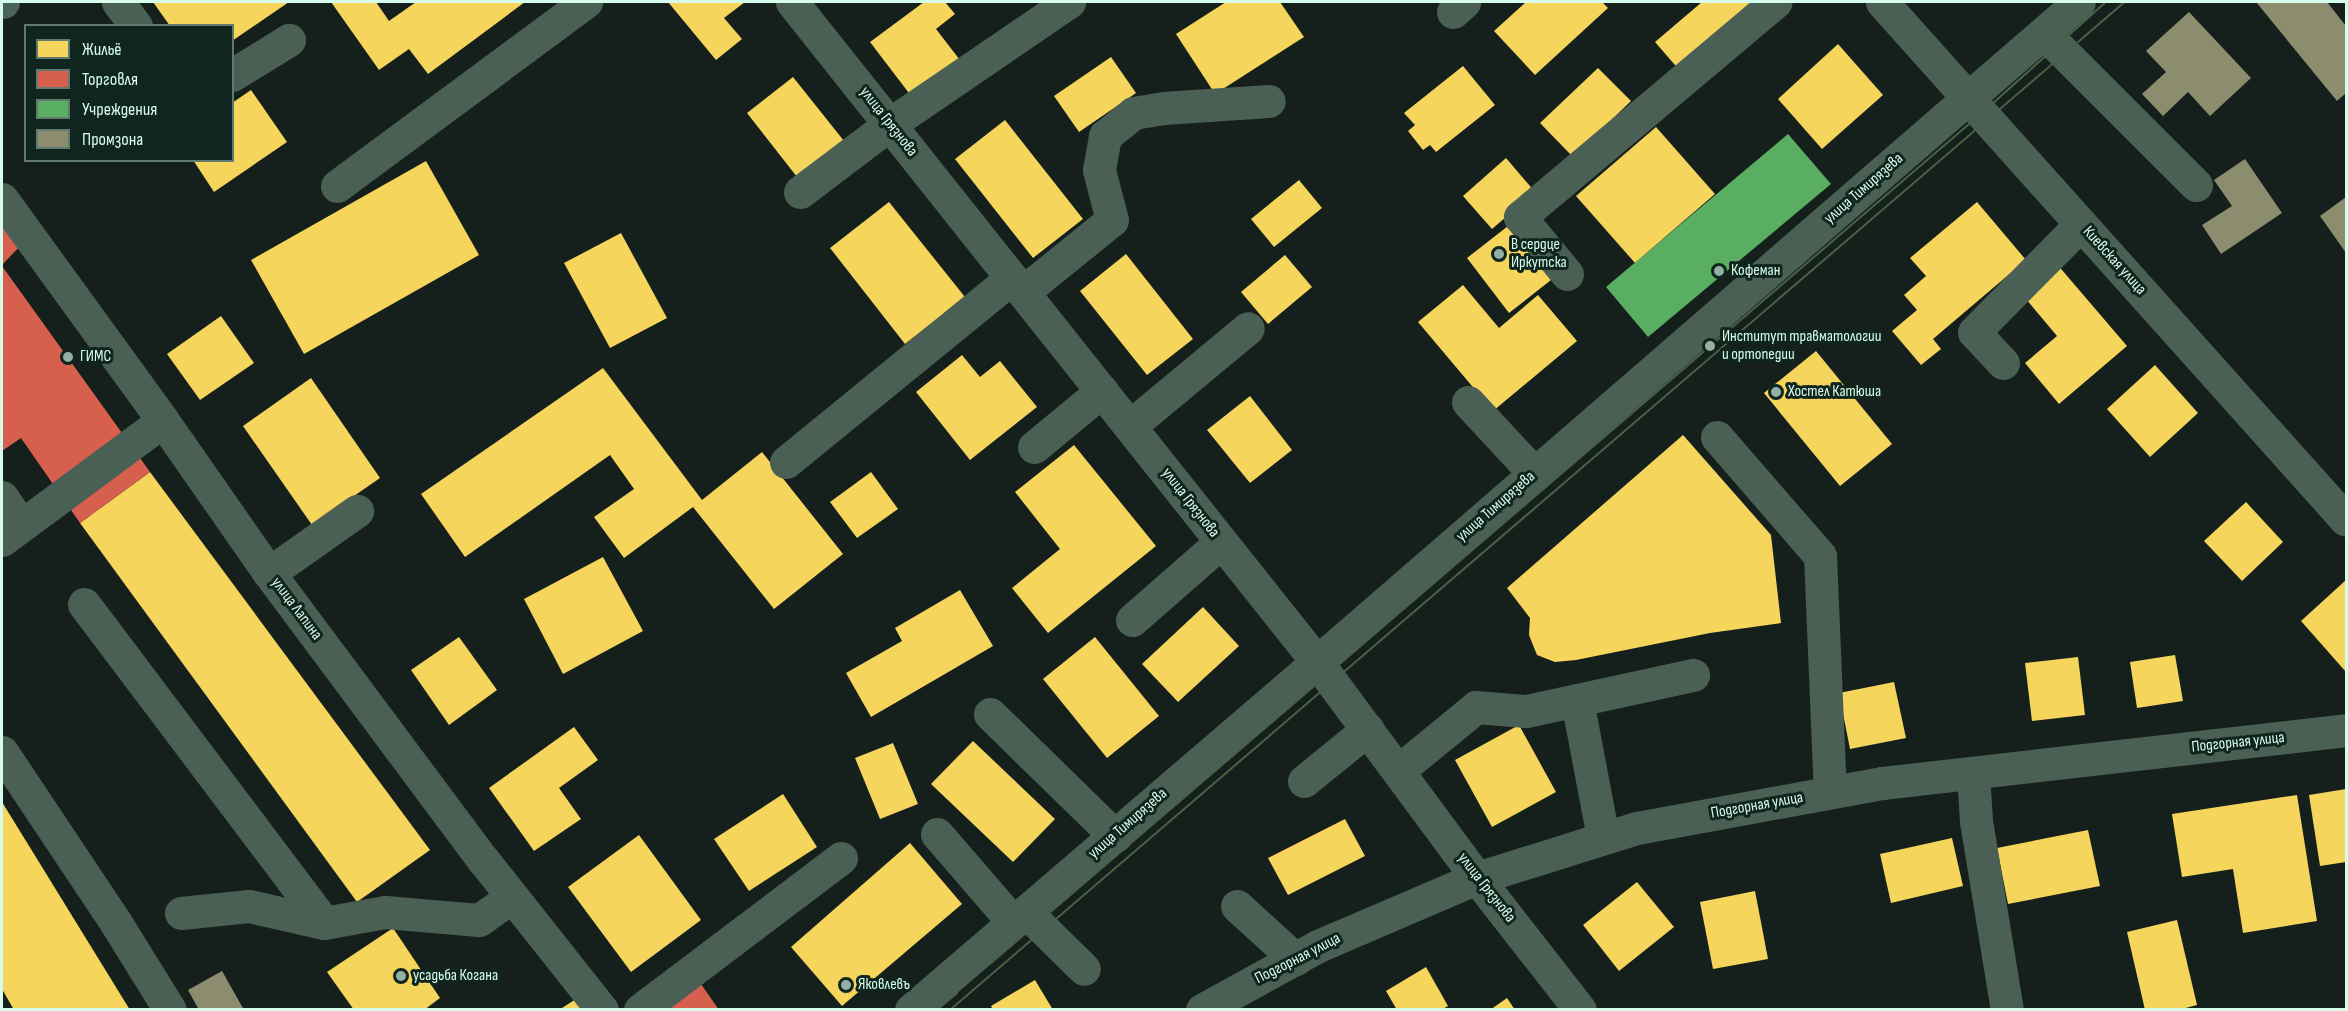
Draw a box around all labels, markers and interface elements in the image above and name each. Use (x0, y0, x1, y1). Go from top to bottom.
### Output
legend (24, 24, 234, 162)
text: Жильё (82, 39, 122, 60)
text: Торговля (82, 69, 138, 90)
street label: улица Грязнова (855, 83, 921, 161)
text: Учреждения (82, 99, 157, 120)
text: Промзона (82, 129, 143, 150)
street label: улица Тимирязева (1821, 150, 1907, 228)
street label: Киевская улица (2078, 223, 2150, 299)
place label: В сердце Иркутска (1511, 235, 1567, 273)
marker: В сердце Иркутска (1492, 247, 1506, 261)
place label: Кофеман (1731, 261, 1780, 281)
marker: Кофеман (1712, 264, 1726, 278)
place label: Институт травматологии и ортопедии (1722, 327, 1881, 365)
marker: Институт травматологии и ортопедии (1703, 339, 1717, 353)
place label: ГИМС (80, 347, 111, 367)
marker: ГИМС (61, 350, 75, 364)
place label: Хостел Катюша (1788, 382, 1881, 402)
marker: Хостел Катюша (1769, 385, 1783, 399)
street label: улица Грязнова (1157, 464, 1223, 542)
street label: улица Тимирязева (1453, 468, 1539, 546)
street label: улица Лапина (266, 574, 326, 644)
street label: Подгорная улица (2191, 729, 2285, 757)
street label: улица Тимирязева (1085, 785, 1171, 863)
street label: Подгорная улица (1709, 788, 1805, 824)
street label: улица Грязнова (1453, 849, 1519, 927)
street label: Подгорная улица (1252, 929, 1344, 989)
place label: усадьба Когана (413, 966, 498, 986)
marker: усадьба Когана (394, 969, 408, 983)
place label: Яковлевъ (858, 975, 910, 995)
marker: Яковлевъ (839, 978, 853, 992)

